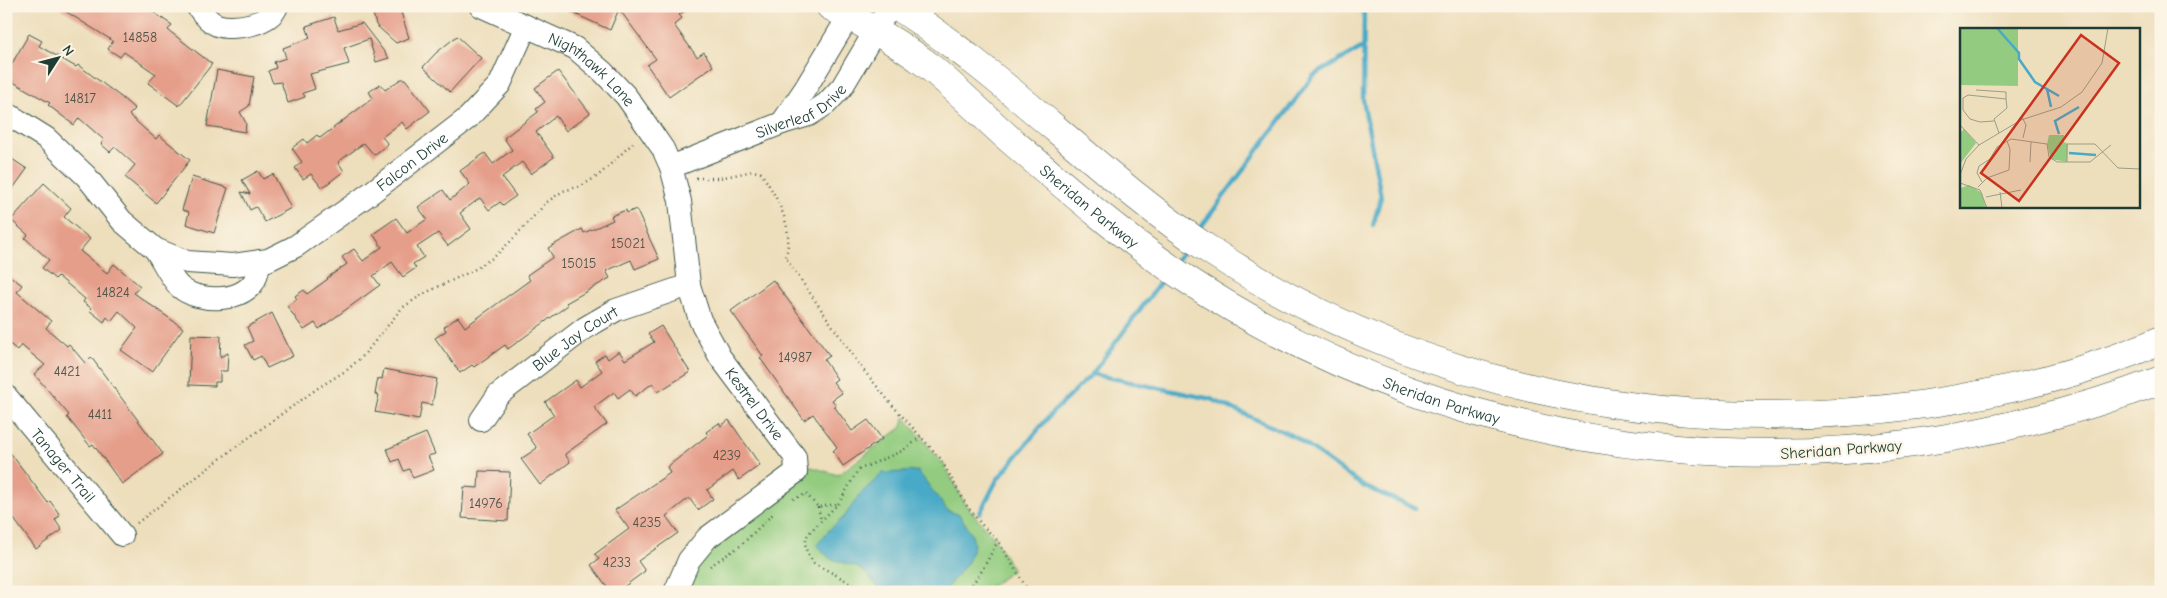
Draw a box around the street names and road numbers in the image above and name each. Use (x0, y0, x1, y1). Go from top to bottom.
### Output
street label: Nighthawk Lane (545, 29, 638, 110)
street label: Silverleaf Drive (753, 81, 850, 143)
street label: Falcon Drive (373, 129, 452, 195)
street label: Sheridan Parkway (1036, 161, 1142, 253)
street label: Blue Jay Court (529, 303, 622, 375)
street label: Kestrel Drive (721, 364, 787, 444)
street label: Sheridan Parkway (1380, 374, 1503, 428)
street label: Tanager Trail (27, 425, 99, 506)
street label: Sheridan Parkway (1780, 437, 1903, 463)

